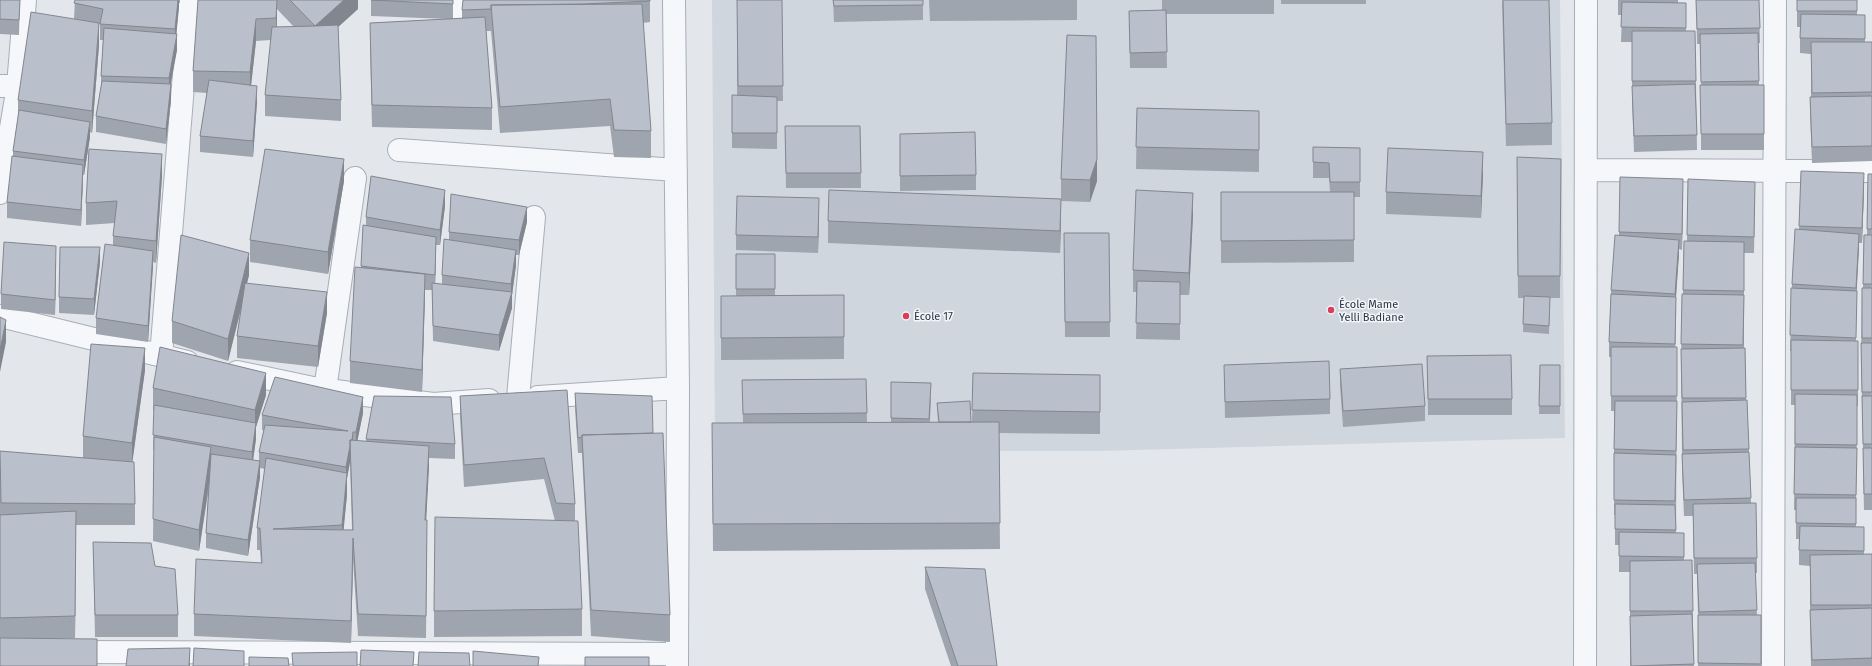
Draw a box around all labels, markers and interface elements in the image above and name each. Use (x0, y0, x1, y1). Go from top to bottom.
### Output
place label: École Mame Yelli Badiane (1339, 297, 1404, 324)
marker: École Mame Yelli Badiane (1326, 305, 1336, 315)
place label: École 17 (914, 309, 953, 323)
marker: École 17 (901, 311, 911, 321)

